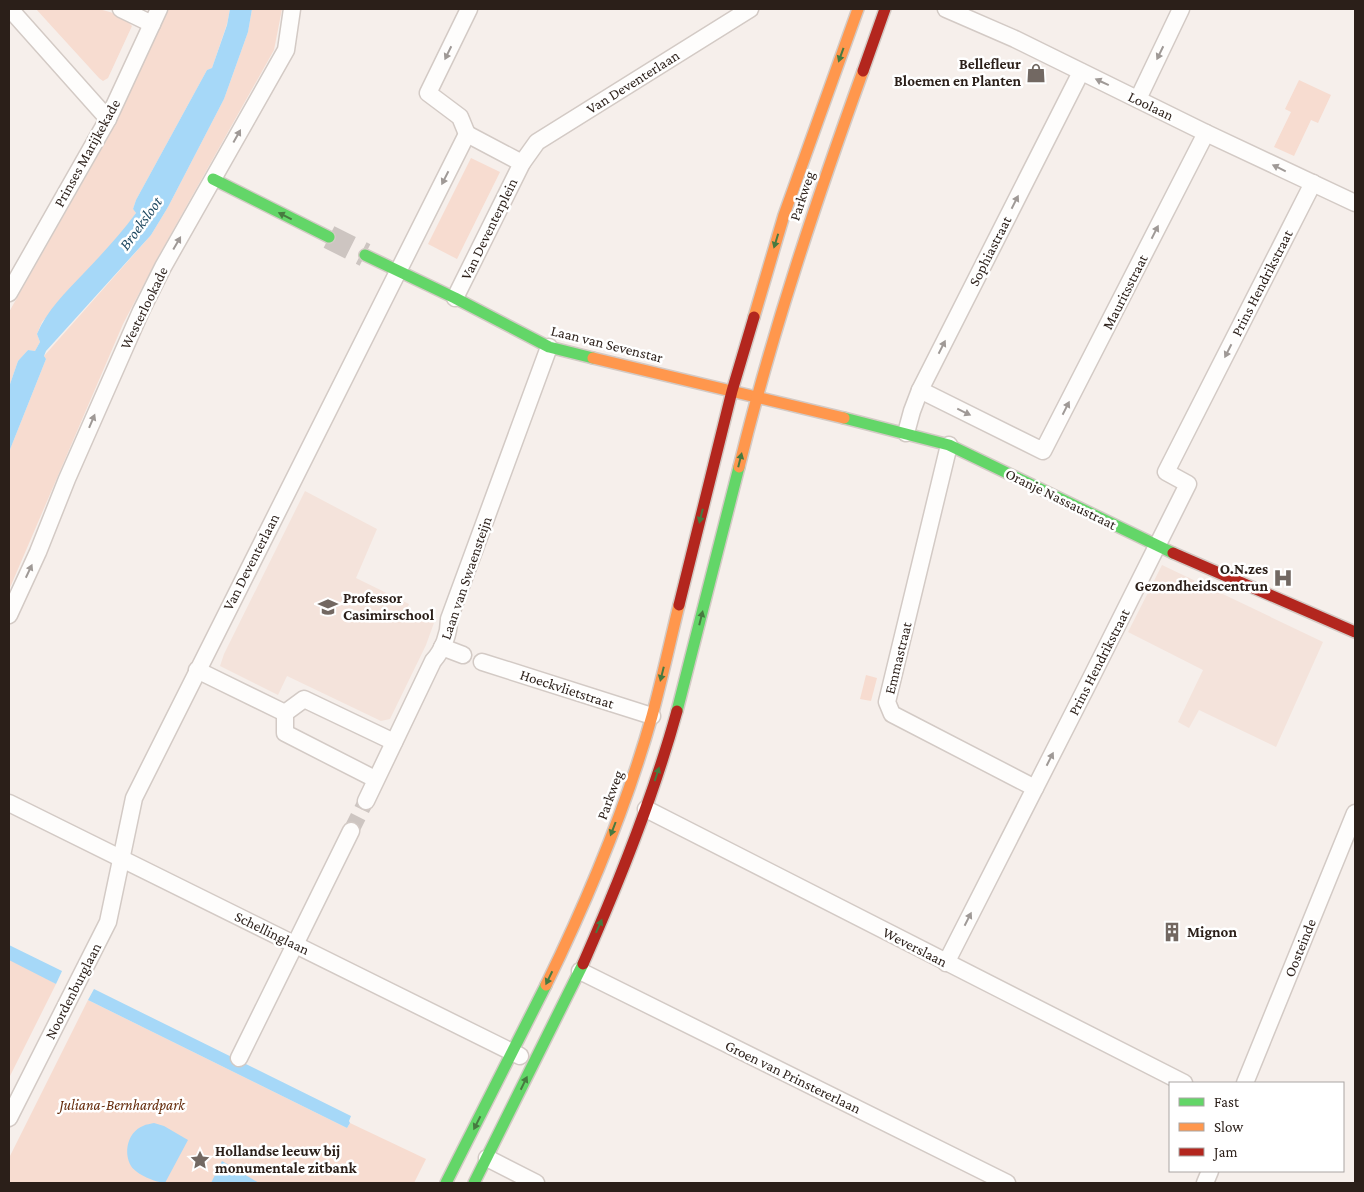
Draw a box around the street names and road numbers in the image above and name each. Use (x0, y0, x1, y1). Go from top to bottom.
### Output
street label: Van Deventerlaan (584, 47, 682, 117)
street label: Loolaan (1126, 88, 1176, 124)
street label: Prinses Marijkekade (51, 96, 124, 210)
street label: Parkweg (786, 169, 818, 223)
street label: Van Deventerplein (458, 176, 521, 283)
street label: Sophiastraat (966, 213, 1016, 289)
street label: Prins Hendrikstraat (1228, 226, 1296, 339)
street label: Mauritsstraat (1099, 251, 1151, 332)
street label: Westerlookade (117, 264, 171, 352)
street label: Laan van Sevenstar (549, 322, 665, 366)
street label: Oranje Nassaustraat (1003, 465, 1120, 534)
street label: Van Deventerlaan (220, 511, 282, 613)
street label: Laan van Swaensteijn (437, 514, 496, 642)
street label: Prins Hendrikstraat (1065, 605, 1133, 718)
street label: Emmastraat (881, 619, 915, 696)
street label: Hoeckvlietstraat (518, 666, 617, 712)
street label: Parkweg (594, 768, 627, 822)
street label: Schellinglaan (232, 908, 312, 959)
street label: Oosteinde (1281, 916, 1319, 979)
street label: Weverslaan (880, 924, 950, 970)
street label: Noordenburglaan (42, 940, 105, 1042)
street label: Groen van Prinstererlaan (723, 1037, 863, 1117)

